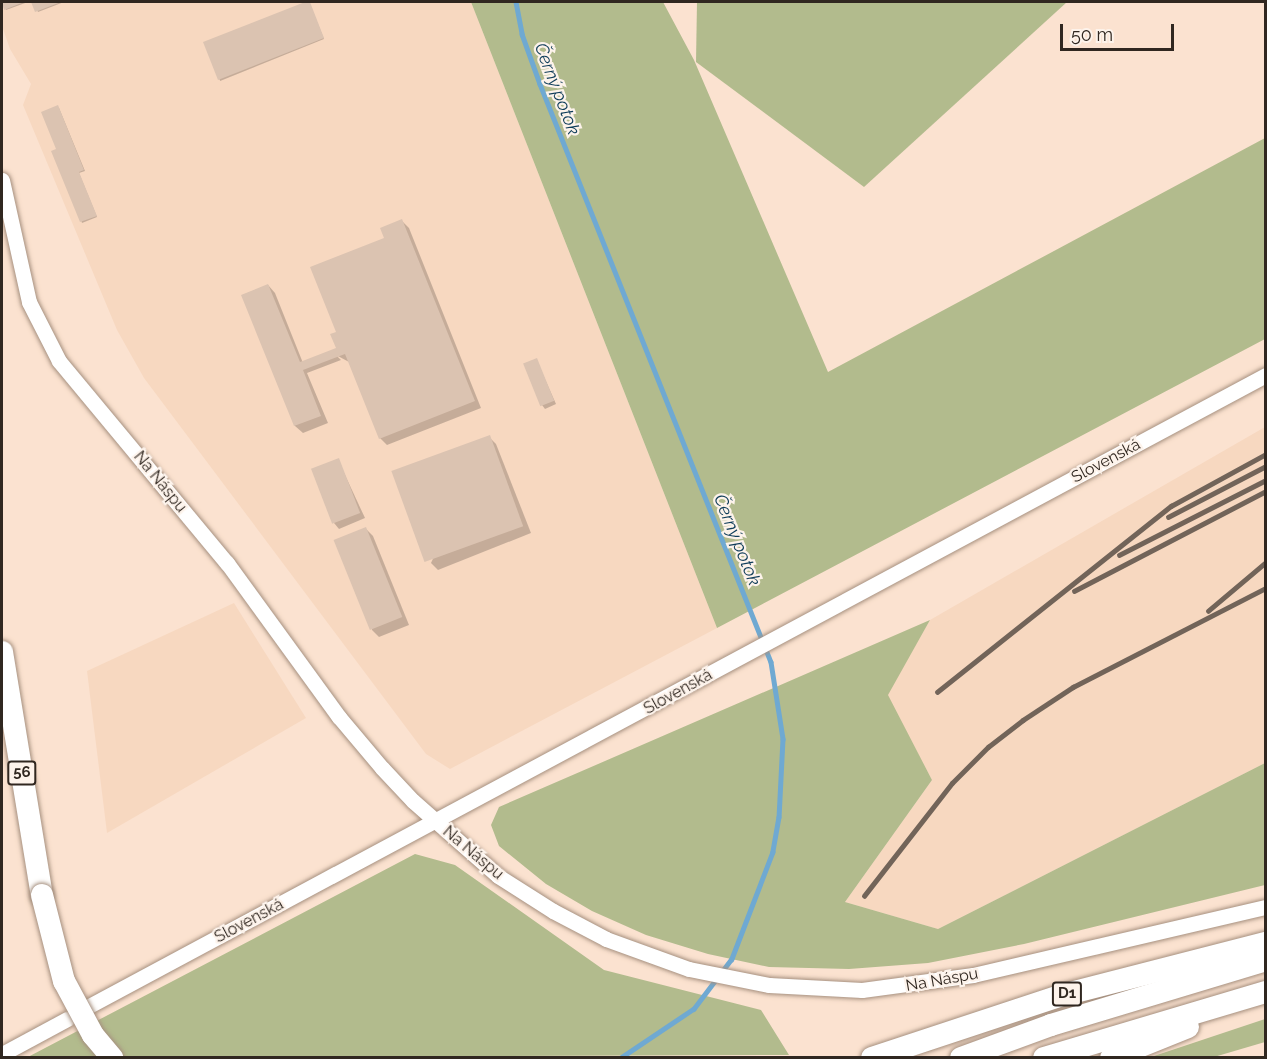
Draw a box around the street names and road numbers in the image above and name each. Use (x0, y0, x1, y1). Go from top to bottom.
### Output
street label: Slovenská (1068, 435, 1144, 487)
street label: Na Náspu (130, 448, 190, 516)
street label: Slovenská (640, 665, 716, 719)
road number: 56 (7, 761, 37, 785)
street label: Na Náspu (439, 822, 507, 884)
street label: Slovenská (211, 895, 287, 947)
street label: Na Náspu (904, 964, 980, 996)
road number: D1 (1050, 982, 1084, 1006)

